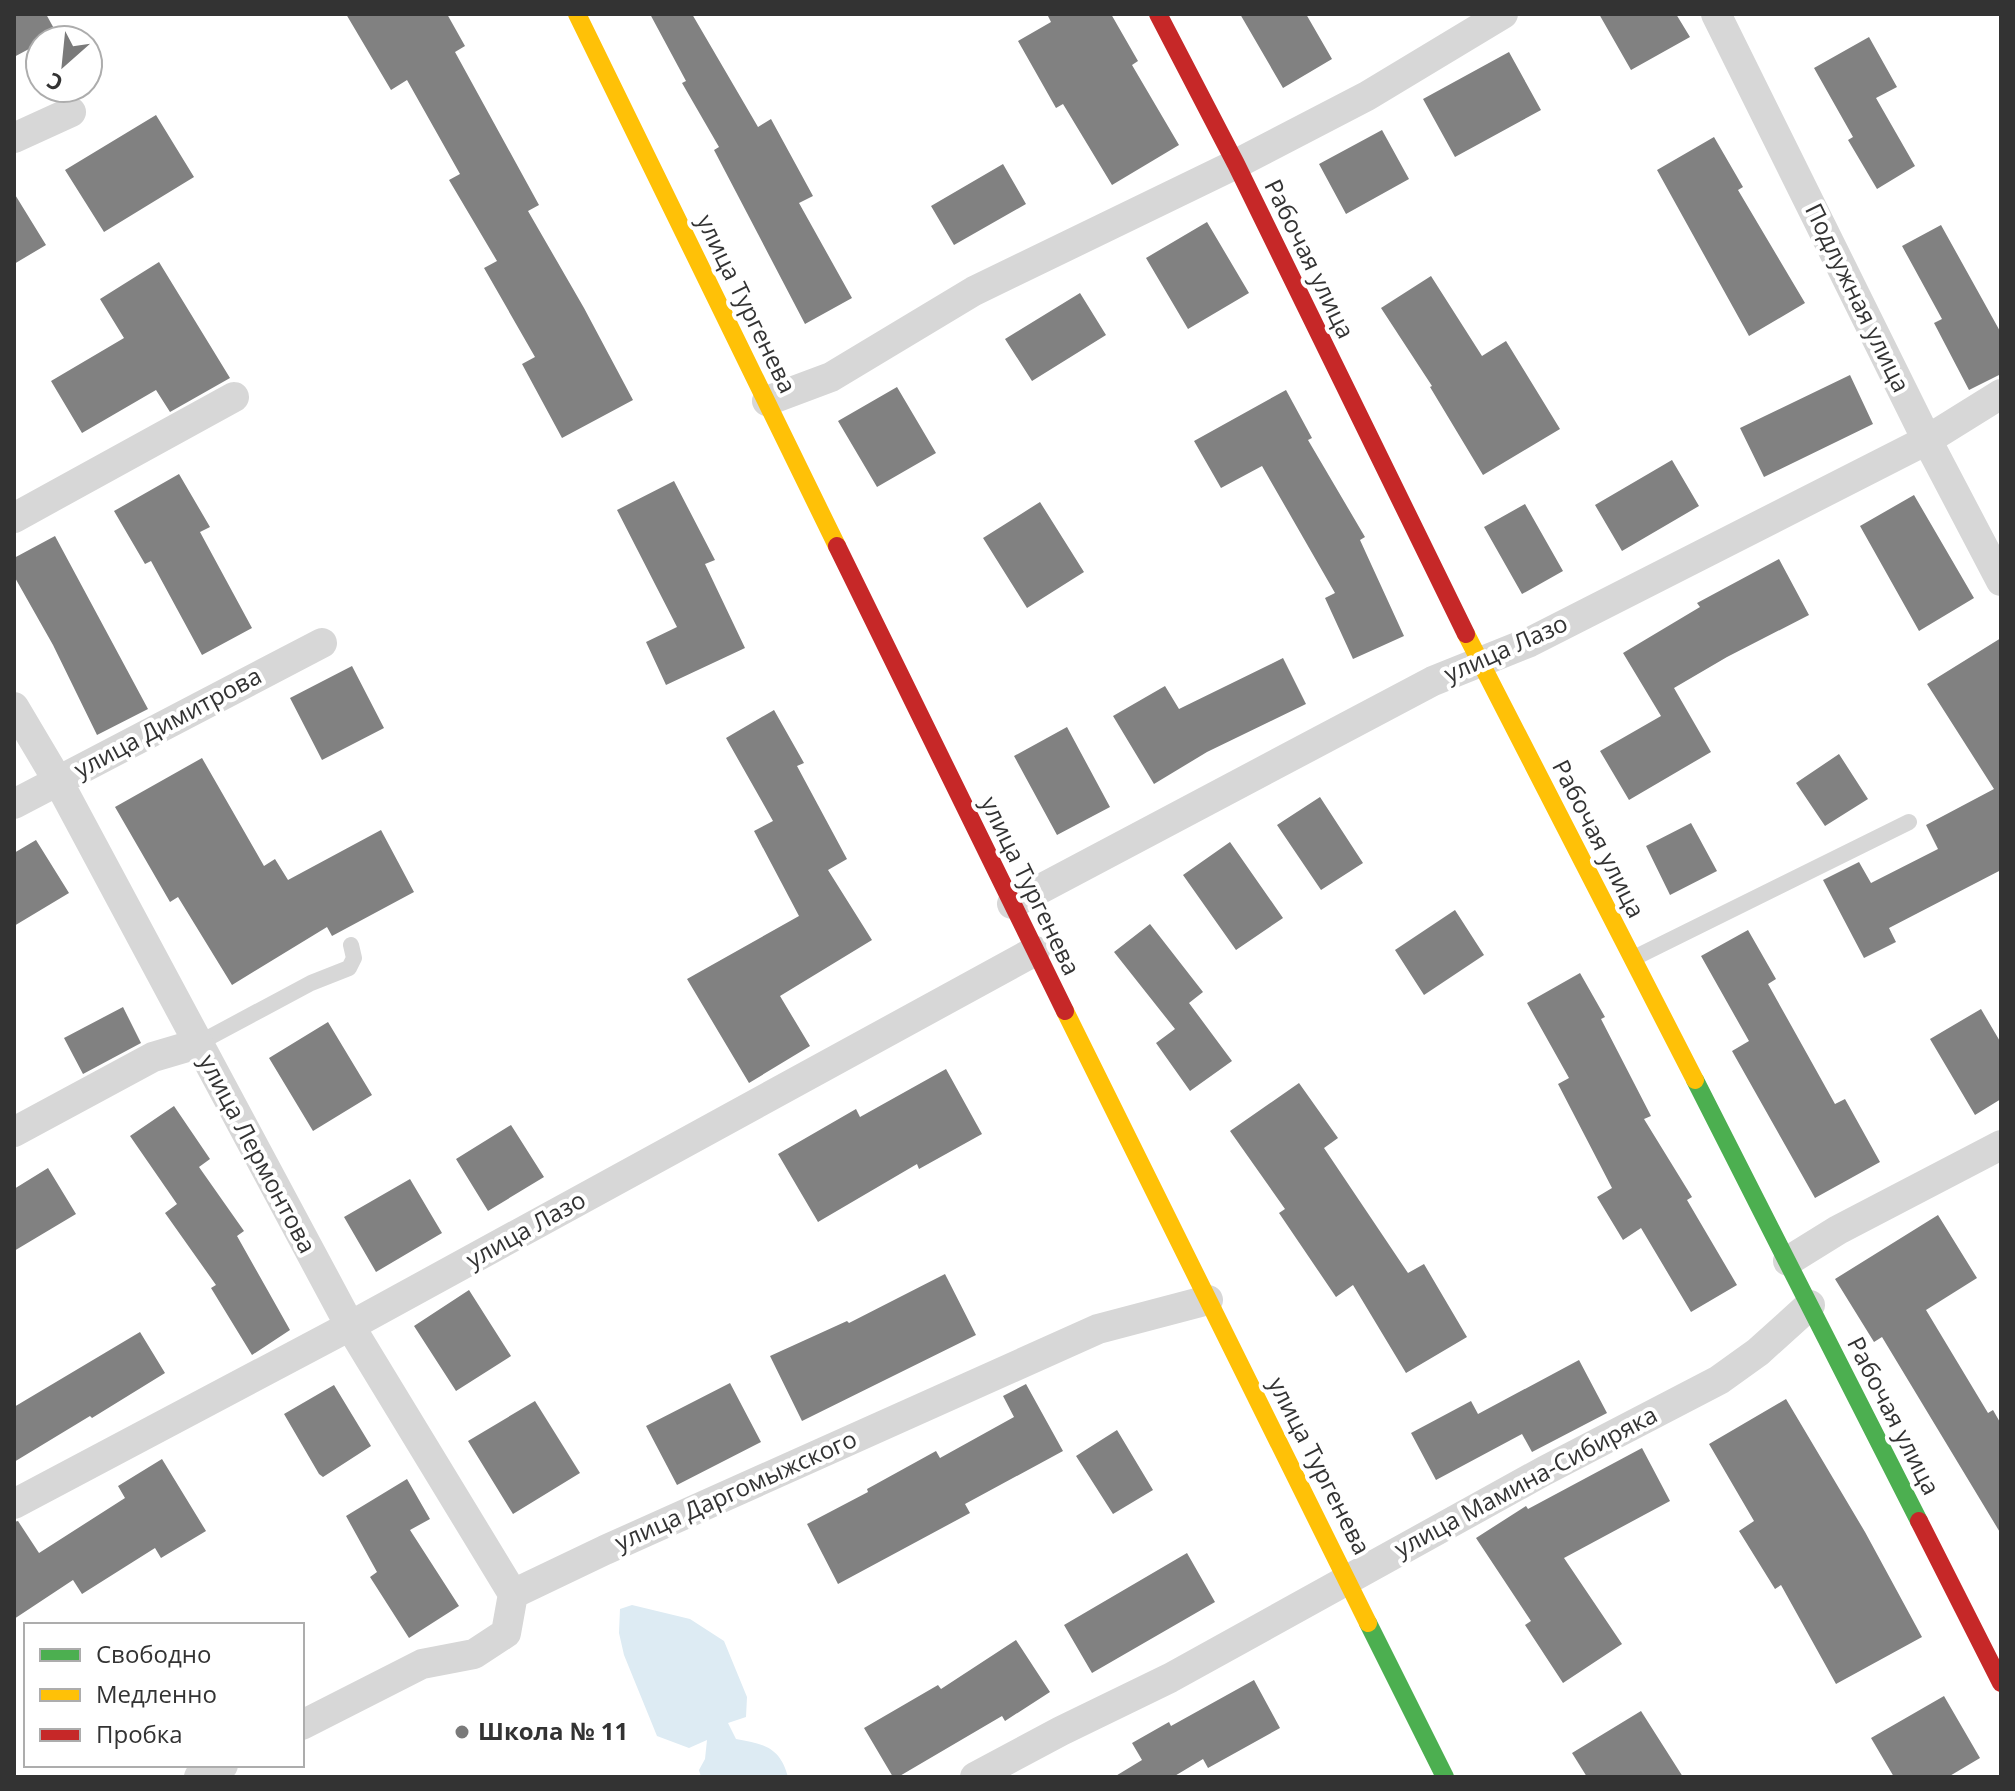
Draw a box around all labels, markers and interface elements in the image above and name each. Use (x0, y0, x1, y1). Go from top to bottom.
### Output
north arrow (24, 24, 104, 104)
text: С (41, 66, 68, 99)
street label: Рабочая улица (1258, 173, 1363, 343)
street label: Подлужная улица (1798, 197, 1918, 397)
street label: улица Тургенева (690, 208, 805, 398)
street label: улица Лазо (1438, 606, 1572, 690)
street label: улица Димитрова (68, 658, 267, 785)
street label: Рабочая улица (1545, 754, 1653, 923)
street label: улица Тургенева (974, 790, 1089, 980)
street label: улица Лермонтова (192, 1048, 325, 1258)
street label: улица Лазо (460, 1182, 591, 1275)
street label: Рабочая улица (1840, 1331, 1948, 1500)
street label: улица Тургенева (1261, 1371, 1379, 1560)
street label: улица Мамина-Сибиряка (1388, 1397, 1663, 1564)
street label: улица Даргомыжского (609, 1421, 862, 1558)
legend (24, 1623, 304, 1767)
text: Свободно (96, 1637, 211, 1670)
text: Медленно (96, 1677, 217, 1710)
place label: Школа № 11 (478, 1714, 628, 1747)
text: Пробка (96, 1717, 183, 1750)
marker: Школа № 11 (453, 1723, 471, 1741)

